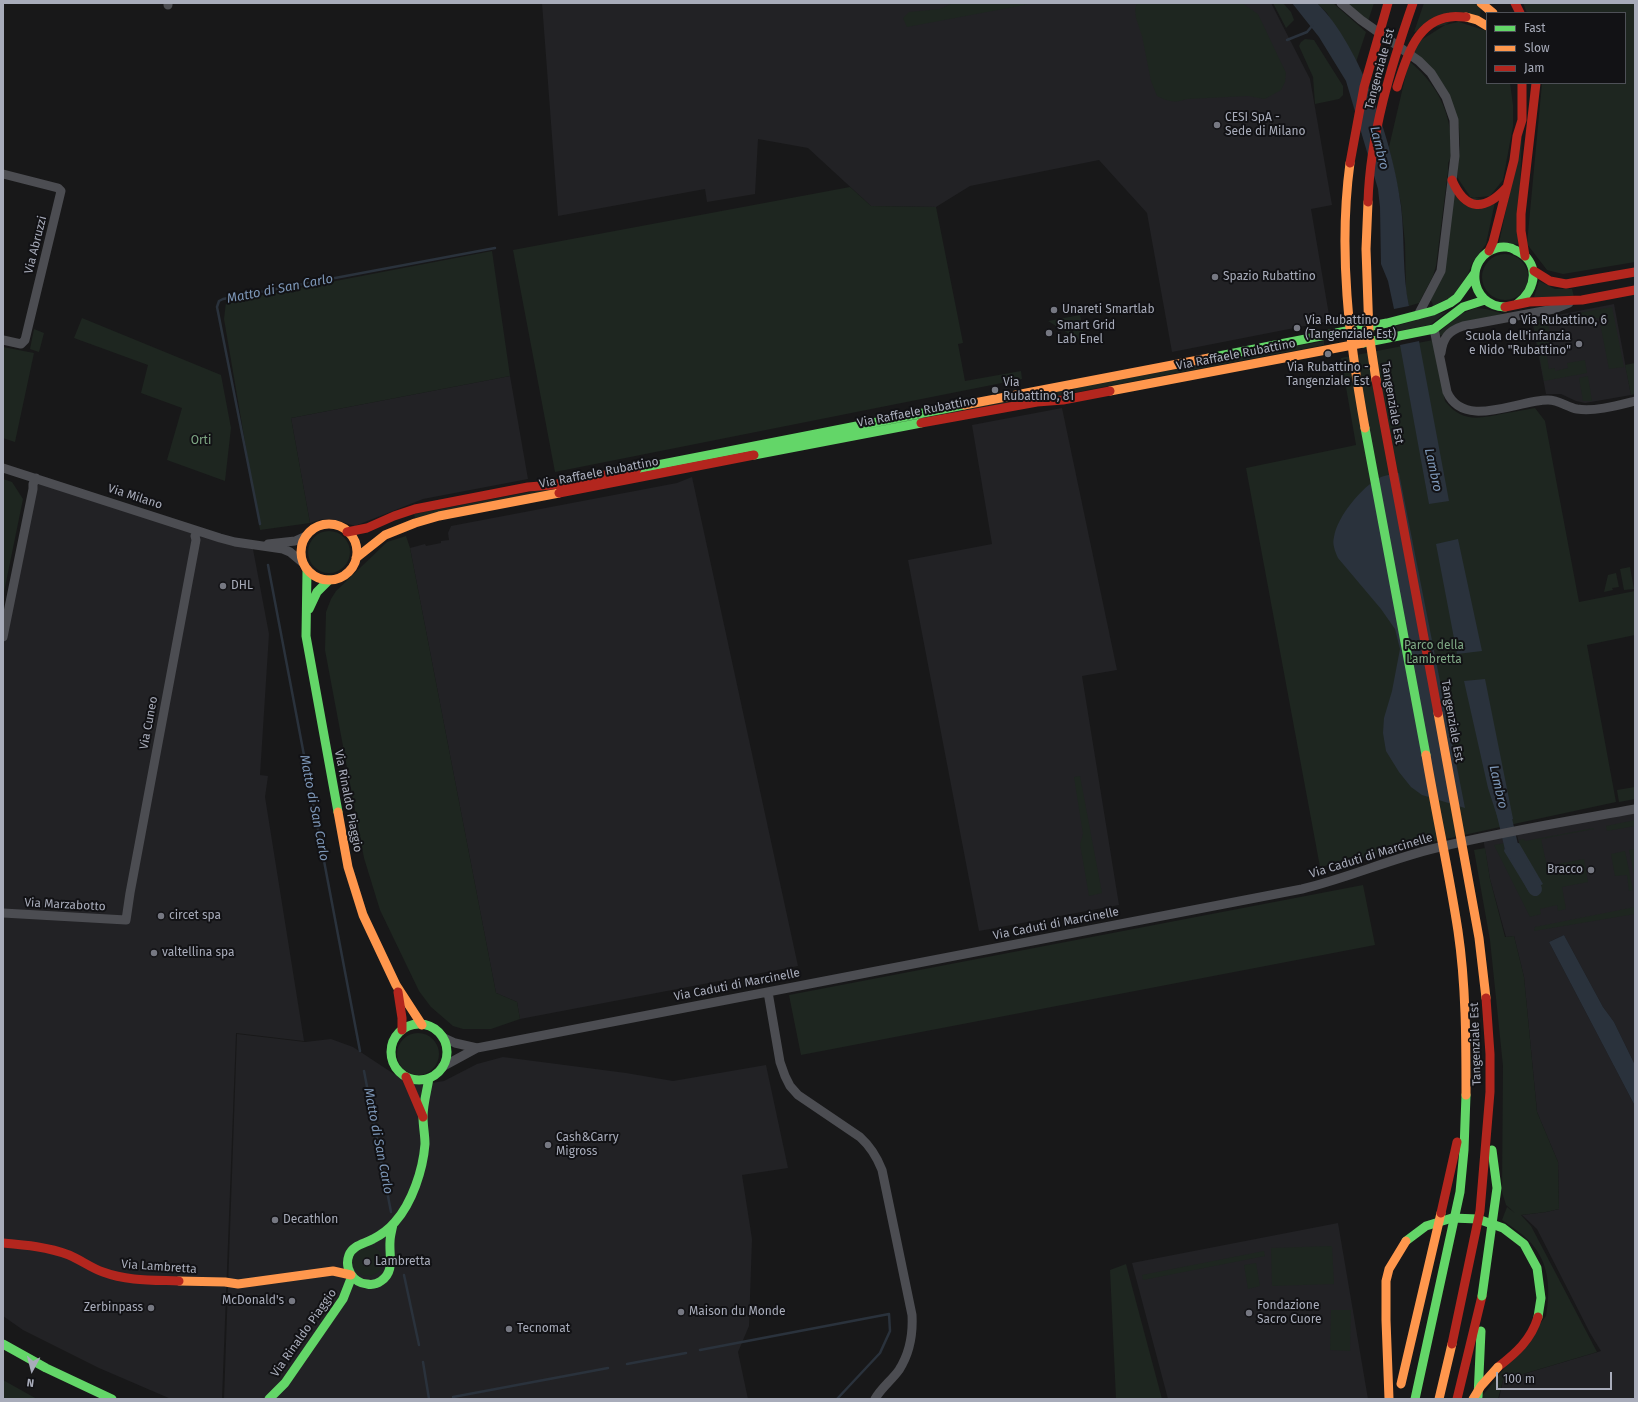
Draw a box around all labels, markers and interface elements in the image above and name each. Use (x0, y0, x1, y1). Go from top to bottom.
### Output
legend (1486, 12, 1626, 84)
text: Fast (1524, 21, 1546, 35)
street label: Tangenziale Est (1362, 27, 1398, 111)
text: Slow (1524, 41, 1550, 55)
text: Jam (1524, 61, 1544, 75)
place label: CESI SpA - Sede di Milano (1225, 111, 1305, 139)
marker: CESI SpA - Sede di Milano (1212, 120, 1222, 130)
water label: Lambro (1366, 125, 1392, 171)
street label: Via Abruzzi (22, 215, 50, 275)
place label: Spazio Rubattino (1223, 270, 1316, 284)
water label: Matto di San Carlo (226, 271, 334, 307)
marker: Spazio Rubattino (1210, 272, 1220, 282)
place label: Unareti Smartlab (1062, 303, 1155, 317)
marker: Unareti Smartlab (1049, 305, 1059, 315)
place label: Via Rubattino (Tangenziale Est) (1305, 314, 1396, 342)
place label: Via Rubattino, 6 (1521, 314, 1607, 328)
marker: Via Rubattino, 6 (1508, 316, 1518, 326)
place label: Smart Grid Lab Enel (1057, 319, 1115, 347)
marker: Via Rubattino (Tangenziale Est) (1292, 323, 1302, 333)
marker: Smart Grid Lab Enel (1044, 328, 1054, 338)
place label: Scuola dell'infanzia e Nido "Rubattino" (1466, 330, 1571, 358)
street label: Via Raffaele Rubattino (1175, 336, 1297, 374)
marker: Scuola dell'infanzia e Nido "Rubattino" (1574, 339, 1584, 349)
marker: Via Rubattino - Tangenziale Est (1323, 349, 1333, 359)
place label: Via Rubattino - Tangenziale Est (1286, 361, 1370, 389)
street label: Tangenziale Est (1378, 361, 1406, 445)
place label: Via Rubattino, 81 (1003, 376, 1074, 404)
marker: Via Rubattino, 81 (990, 385, 1000, 395)
street label: Via Raffaele Rubattino (856, 393, 978, 431)
park label: Orti (191, 434, 211, 448)
water label: Lambro (1421, 447, 1445, 493)
street label: Via Raffaele Rubattino (538, 454, 660, 492)
street label: Via Milano (106, 481, 164, 513)
place label: DHL (231, 579, 253, 593)
marker: DHL (218, 581, 228, 591)
park label: Parco della Lambretta (1404, 639, 1464, 667)
street label: Tangenziale Est (1438, 679, 1466, 763)
street label: Via Cuneo (137, 695, 161, 751)
street label: Via Rinaldo Piaggio (331, 748, 365, 854)
water label: Matto di San Carlo (296, 754, 332, 862)
water label: Lambro (1485, 764, 1511, 810)
street label: Via Caduti di Marcinelle (1308, 830, 1434, 882)
place label: Bracco (1547, 863, 1583, 877)
marker: Bracco (1586, 865, 1596, 875)
street label: Via Marzabotto (24, 896, 106, 914)
street label: Via Caduti di Marcinelle (992, 905, 1120, 943)
place label: circet spa (169, 909, 221, 923)
marker: circet spa (156, 911, 166, 921)
place label: valtellina spa (162, 946, 235, 960)
marker: valtellina spa (149, 948, 159, 958)
street label: Via Caduti di Marcinelle (673, 966, 801, 1004)
street label: Tangenziale Est (1467, 1002, 1485, 1086)
water label: Matto di San Carlo (360, 1087, 396, 1195)
place label: Cash&Carry Migross (556, 1131, 619, 1159)
marker: Cash&Carry Migross (543, 1140, 553, 1150)
place label: Decathlon (283, 1213, 338, 1227)
marker: Decathlon (270, 1215, 280, 1225)
place label: Lambretta (375, 1255, 431, 1269)
street label: Via Lambretta (121, 1257, 197, 1277)
marker: Lambretta (362, 1257, 372, 1267)
street label: Via Rinaldo Piaggio (268, 1286, 340, 1380)
place label: McDonald's (222, 1294, 284, 1308)
marker: McDonald's (287, 1296, 297, 1306)
place label: Fondazione Sacro Cuore (1257, 1299, 1322, 1327)
place label: Zerbinpass (84, 1301, 143, 1315)
marker: Zerbinpass (146, 1303, 156, 1313)
place label: Maison du Monde (689, 1305, 786, 1319)
marker: Maison du Monde (676, 1307, 686, 1317)
marker: Fondazione Sacro Cuore (1244, 1308, 1254, 1318)
place label: Tecnomat (517, 1322, 570, 1336)
marker: Tecnomat (504, 1324, 514, 1334)
north arrow (12, 1350, 52, 1390)
scale bar (1498, 1364, 1614, 1390)
text: 100 m (1503, 1372, 1535, 1386)
text: N (26, 1376, 35, 1389)

